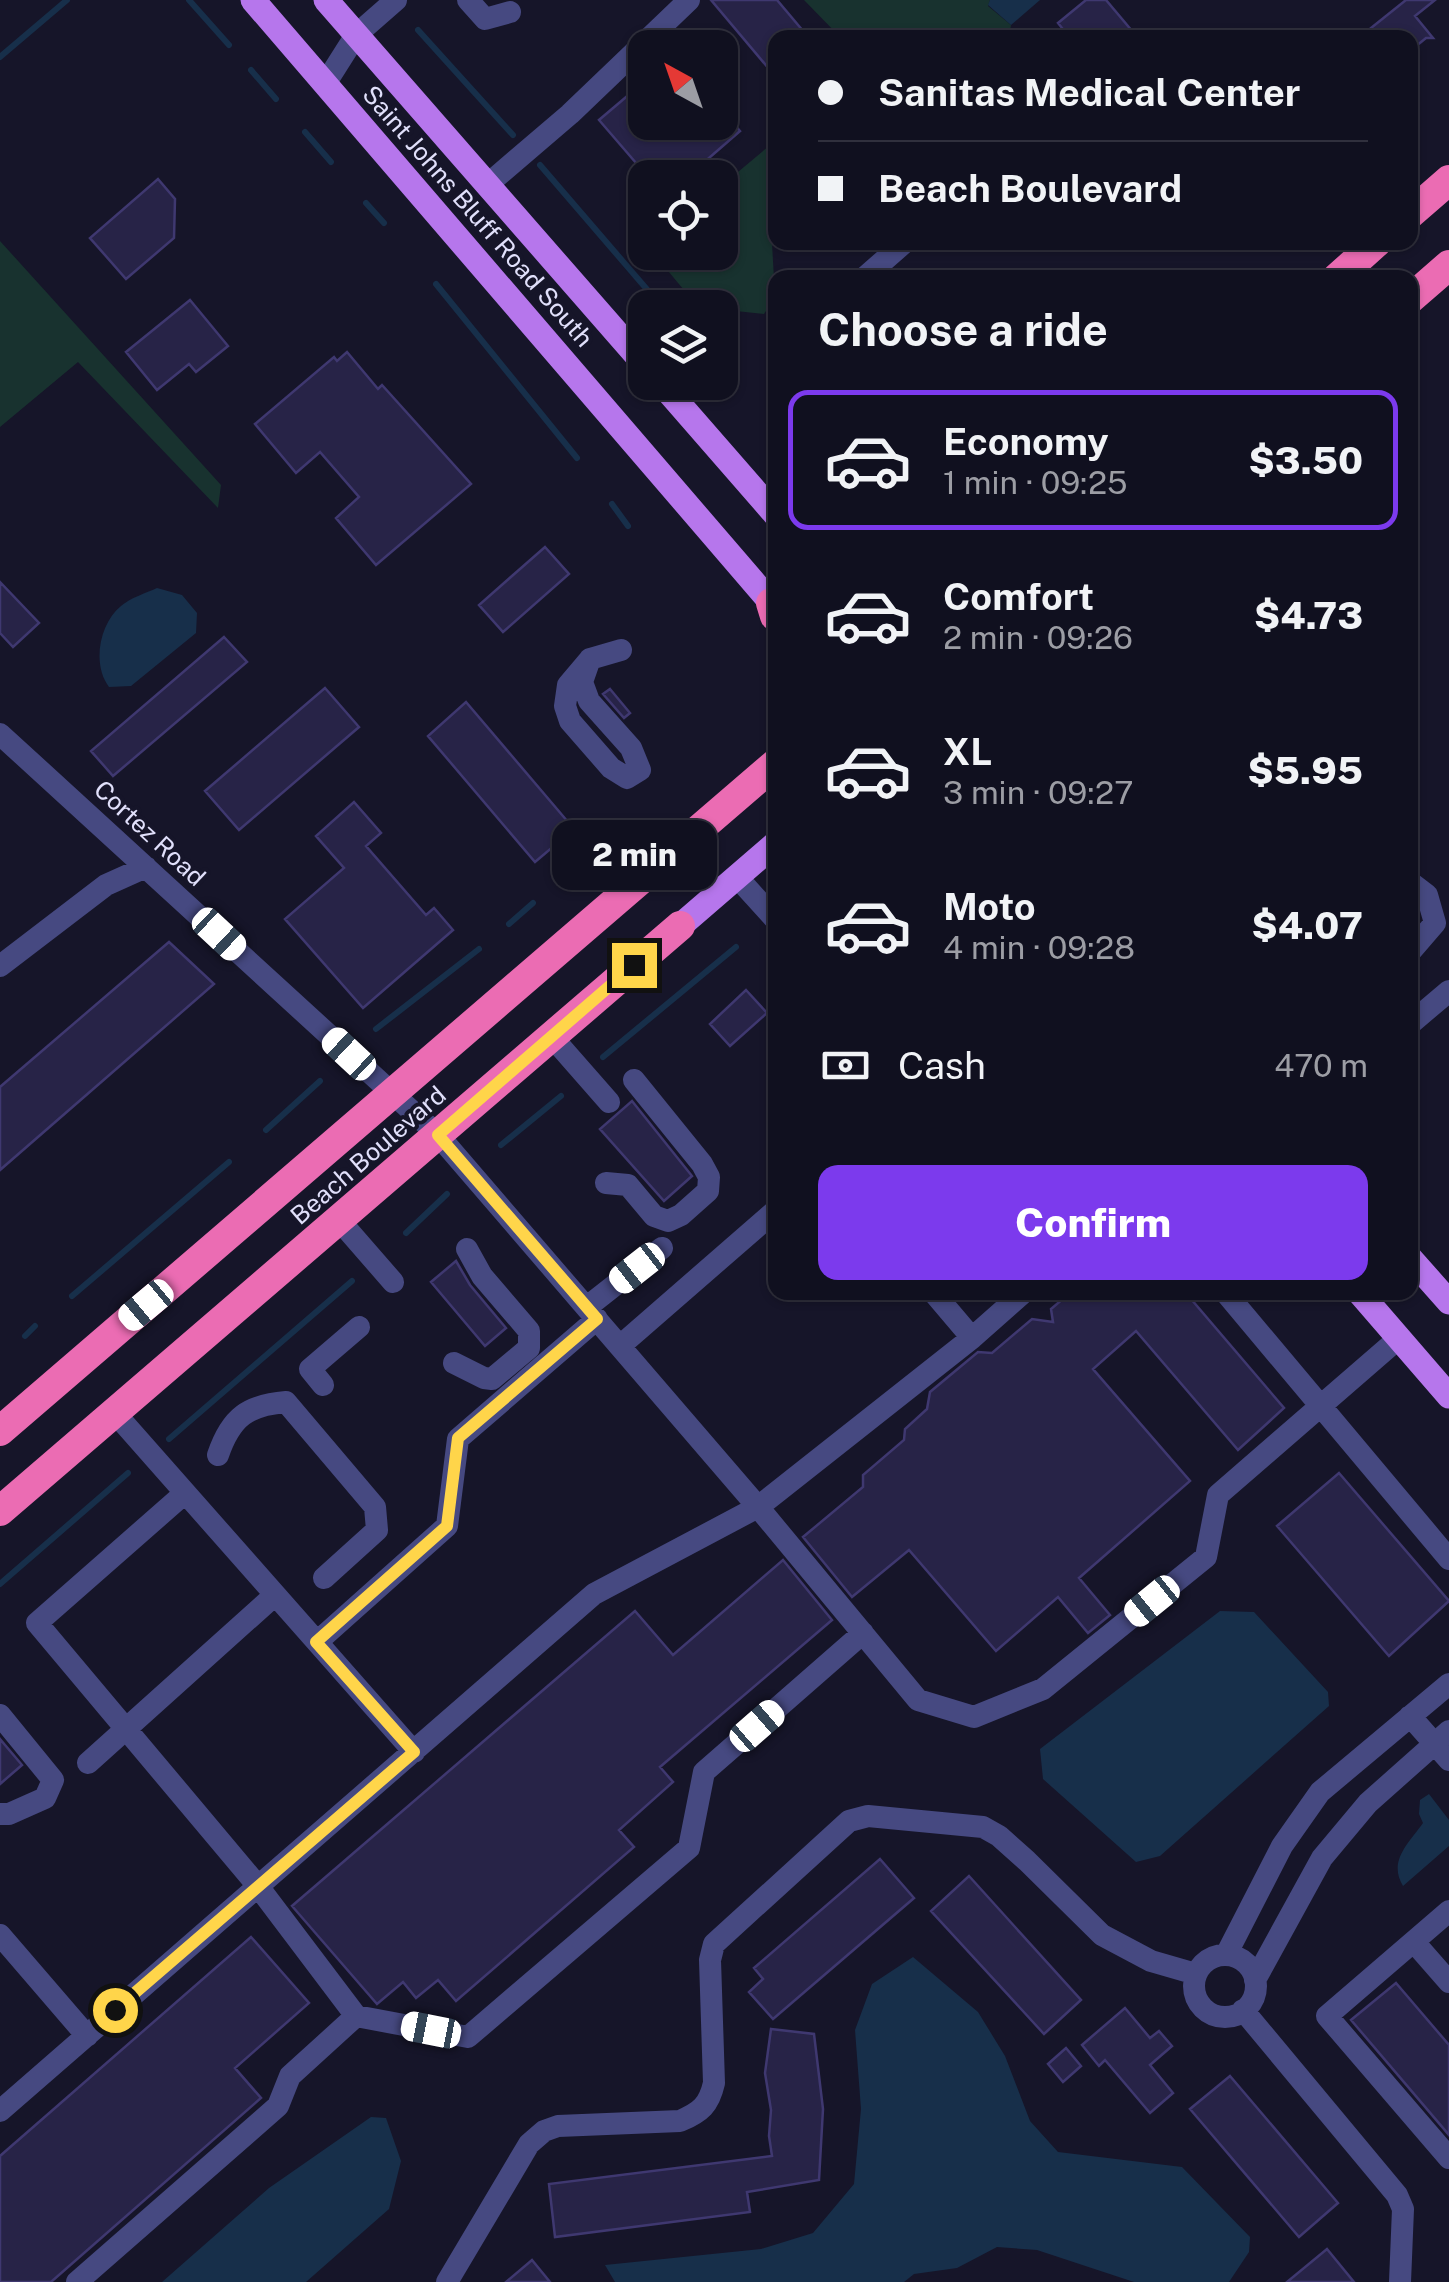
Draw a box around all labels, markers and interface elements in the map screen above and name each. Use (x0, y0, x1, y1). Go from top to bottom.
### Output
north arrow (628, 30, 738, 140)
map controls (628, 30, 738, 400)
text: Sanitas Medical Center (878, 70, 1300, 115)
street label: Saint Johns Bluff Road South (356, 79, 600, 353)
button: locate (628, 160, 738, 270)
text: Beach Boulevard (878, 166, 1182, 211)
button: layers (628, 290, 738, 400)
text: Choose a ride (818, 303, 1108, 356)
icon: car (823, 415, 913, 505)
text: Economy (943, 419, 1109, 464)
text: $3.50 (1249, 438, 1363, 483)
text: 1 min · 09:25 (943, 464, 1128, 501)
icon: car (823, 570, 913, 660)
text: Comfort (943, 574, 1094, 619)
text: $4.73 (1254, 593, 1363, 638)
text: 2 min · 09:26 (943, 619, 1133, 656)
icon: car (823, 725, 913, 815)
text: XL (943, 729, 992, 774)
text: $5.95 (1248, 748, 1363, 793)
street label: Cortez Road (88, 774, 212, 892)
text: 3 min · 09:27 (943, 774, 1133, 811)
callout: 2 min (552, 820, 716, 890)
text: 2 min (592, 836, 677, 873)
icon: car (823, 880, 913, 970)
text: Moto (943, 884, 1036, 929)
car (187, 903, 251, 965)
text: $4.07 (1252, 903, 1363, 948)
text: 4 min · 09:28 (943, 929, 1135, 966)
route end (612, 943, 657, 988)
car (317, 1023, 381, 1085)
icon: cash (818, 1038, 873, 1093)
text: Cash (898, 1043, 986, 1088)
text: 470 m (1274, 1047, 1368, 1084)
street label: Beach Boulevard (284, 1079, 452, 1231)
button: Confirm (818, 1165, 1368, 1280)
car (604, 1238, 670, 1298)
car (113, 1274, 179, 1336)
car (1119, 1570, 1185, 1632)
car (725, 1695, 789, 1757)
route start (93, 1988, 138, 2033)
car (399, 2010, 463, 2050)

